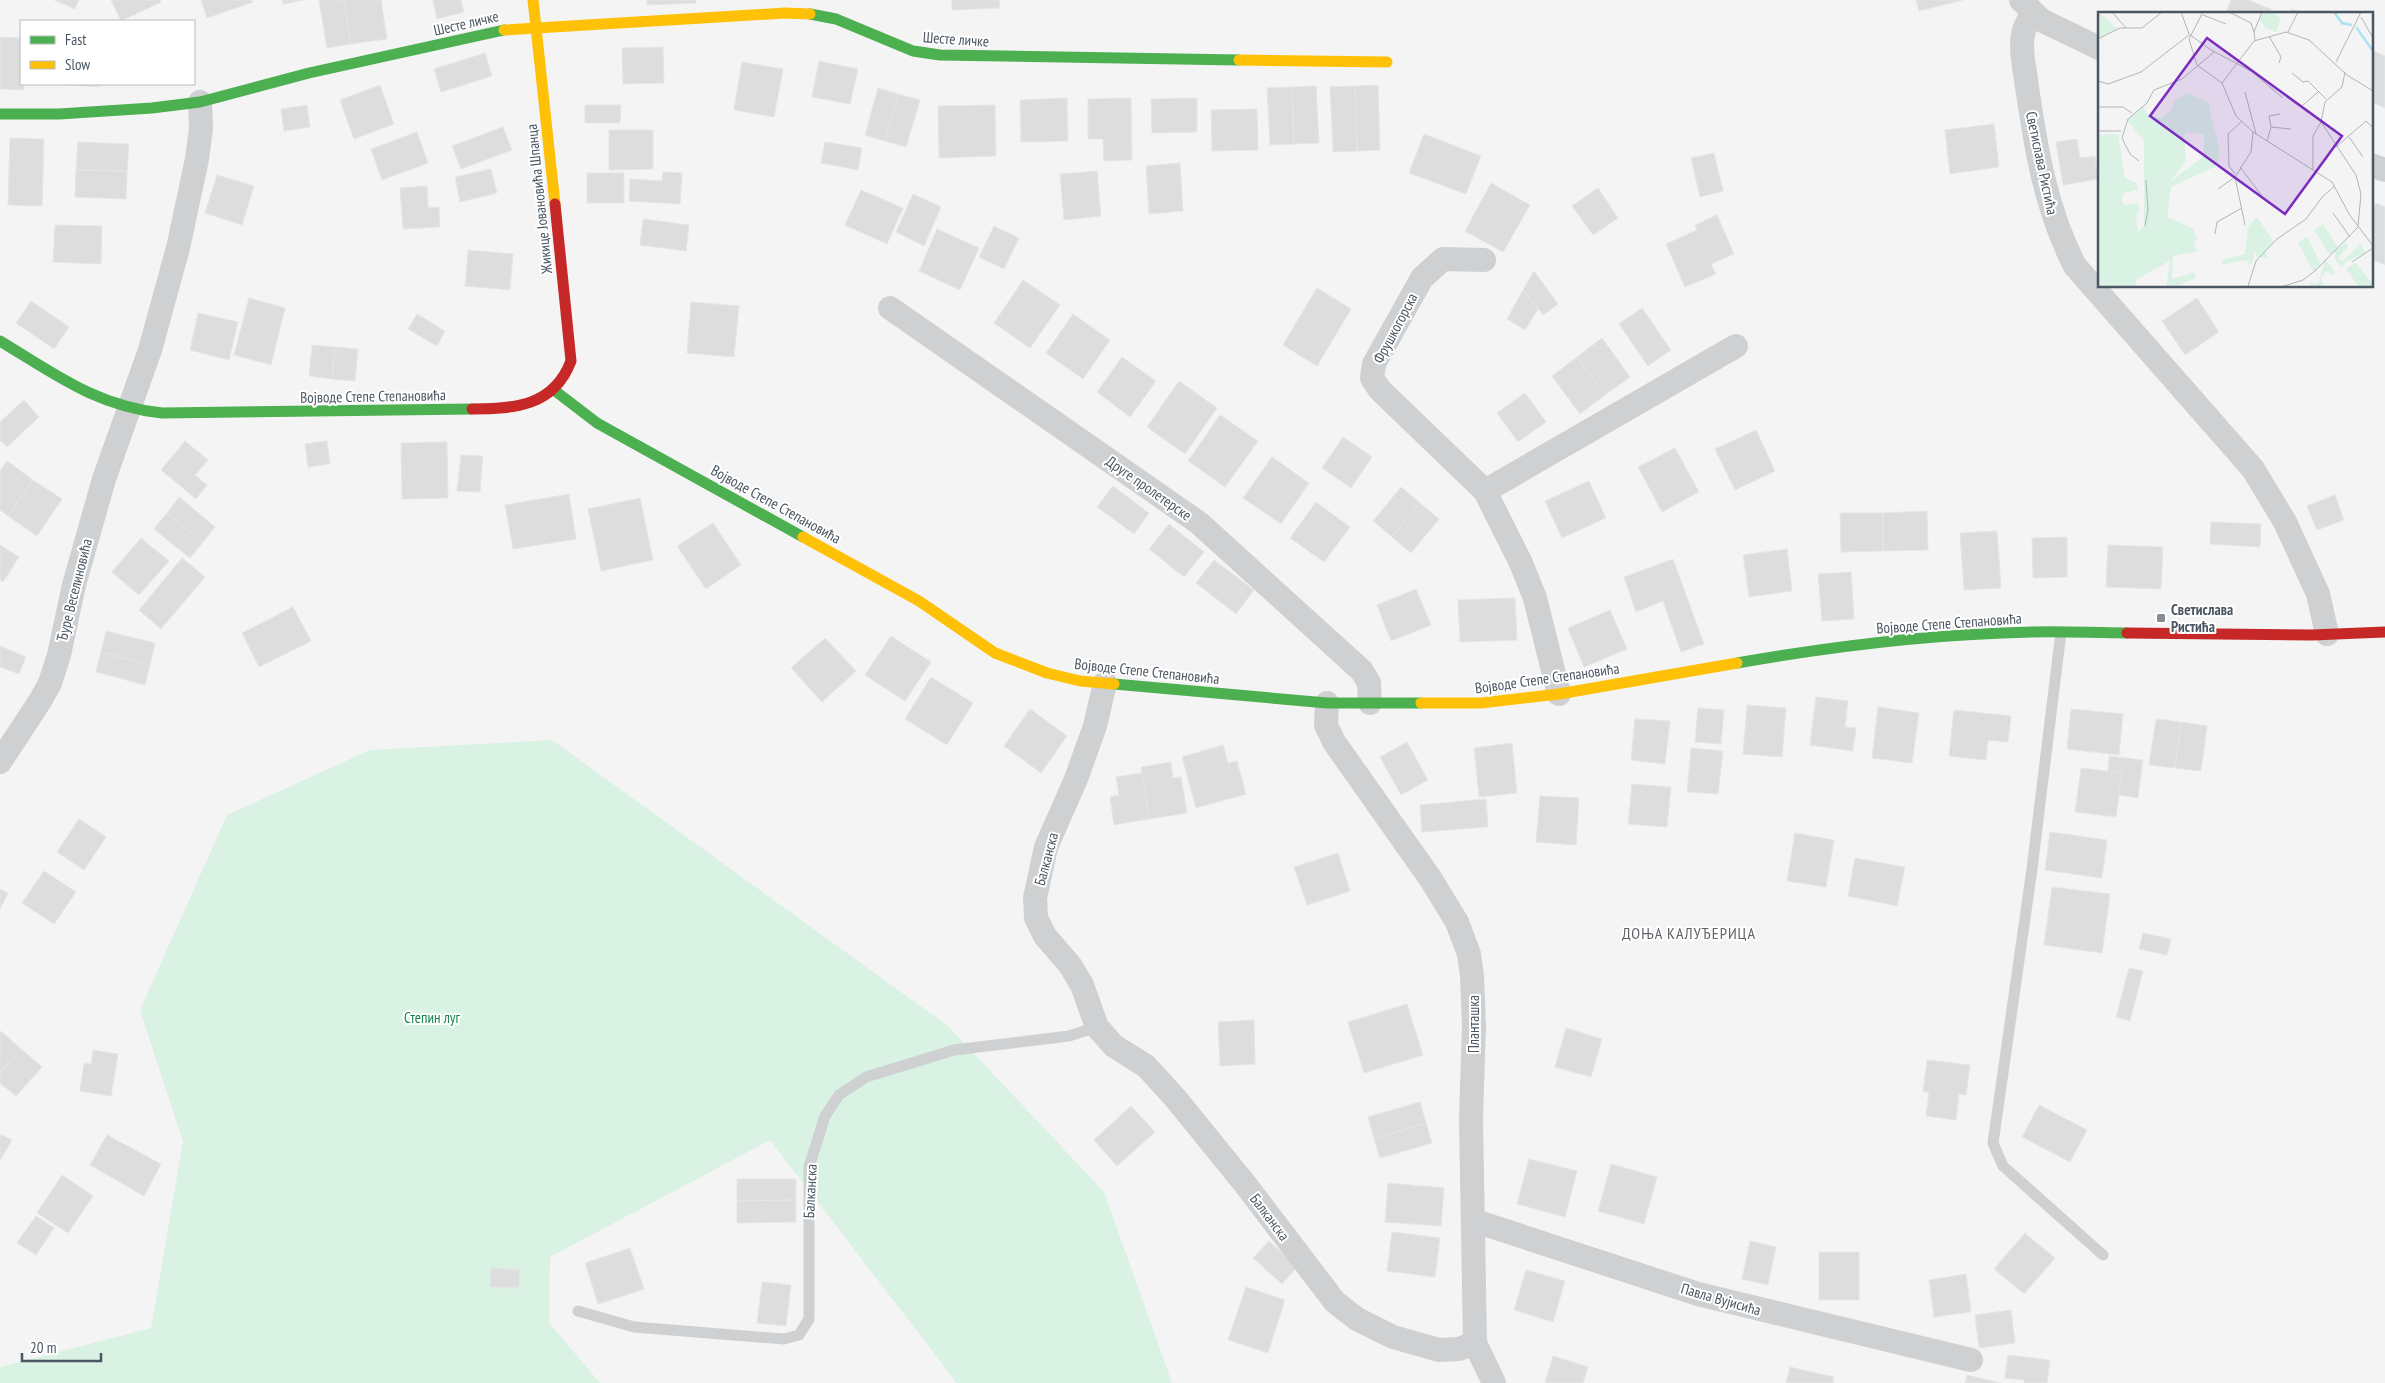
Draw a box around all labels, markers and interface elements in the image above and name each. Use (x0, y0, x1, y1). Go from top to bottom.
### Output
street label: Шесте личке (432, 6, 500, 40)
inset map (2098, 12, 2372, 288)
legend (20, 20, 195, 85)
street label: Шесте личке (922, 27, 990, 51)
text: Fast (65, 30, 86, 49)
text: Slow (65, 55, 90, 74)
street label: Светислава Ристића (2022, 110, 2062, 216)
street label: Жикице Јовановића Шпанца (522, 123, 556, 276)
street label: Фрушкогорска (1369, 290, 1421, 366)
street label: Војводе Степе Степановића (300, 385, 446, 407)
street label: Друге пролетерске (1103, 452, 1195, 524)
street label: Војводе Степе Степановића (708, 460, 844, 548)
street label: Ђуре Веселиновића (52, 537, 96, 643)
place label: Светислава Ристића (2171, 600, 2233, 636)
street label: Војводе Степе Степановића (1876, 608, 2022, 638)
marker: Светислава Ристића (2155, 612, 2167, 624)
street label: Војводе Степе Степановића (1074, 654, 1220, 688)
street label: Војводе Степе Степановића (1474, 658, 1620, 698)
street label: Балканска (1030, 830, 1062, 888)
district label: ДОЊА КАЛУЂЕРИЦА (1622, 923, 1756, 943)
street label: Планташка (1464, 995, 1483, 1053)
park label: Степин луг (404, 1008, 460, 1027)
street label: Балканска (799, 1163, 821, 1219)
street label: Балканска (1246, 1190, 1294, 1244)
street label: Павла Вујисића (1679, 1279, 1763, 1319)
scale bar (22, 1330, 101, 1362)
text: 20 m (30, 1338, 56, 1357)

